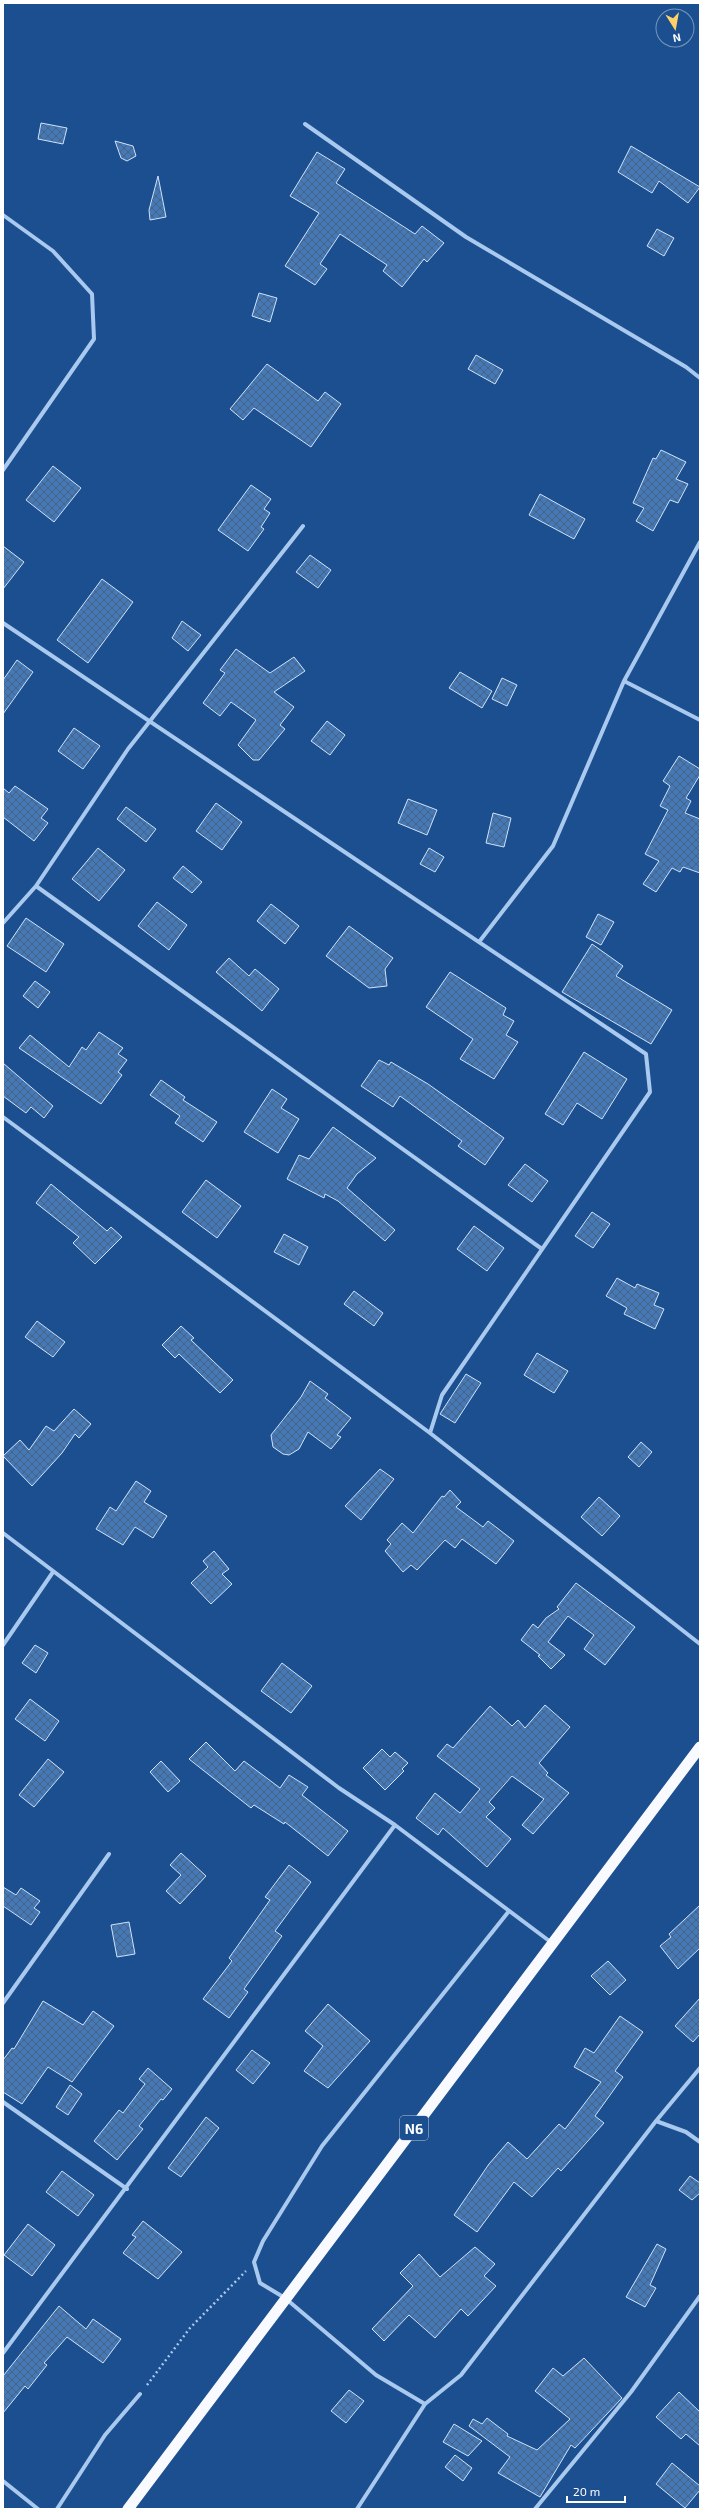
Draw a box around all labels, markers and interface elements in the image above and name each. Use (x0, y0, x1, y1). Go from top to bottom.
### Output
north arrow (655, 8, 695, 48)
text: N (672, 31, 682, 45)
road number: N6 (400, 2116, 428, 2140)
scale bar (567, 2478, 625, 2504)
text: 20 m (573, 2484, 600, 2498)

